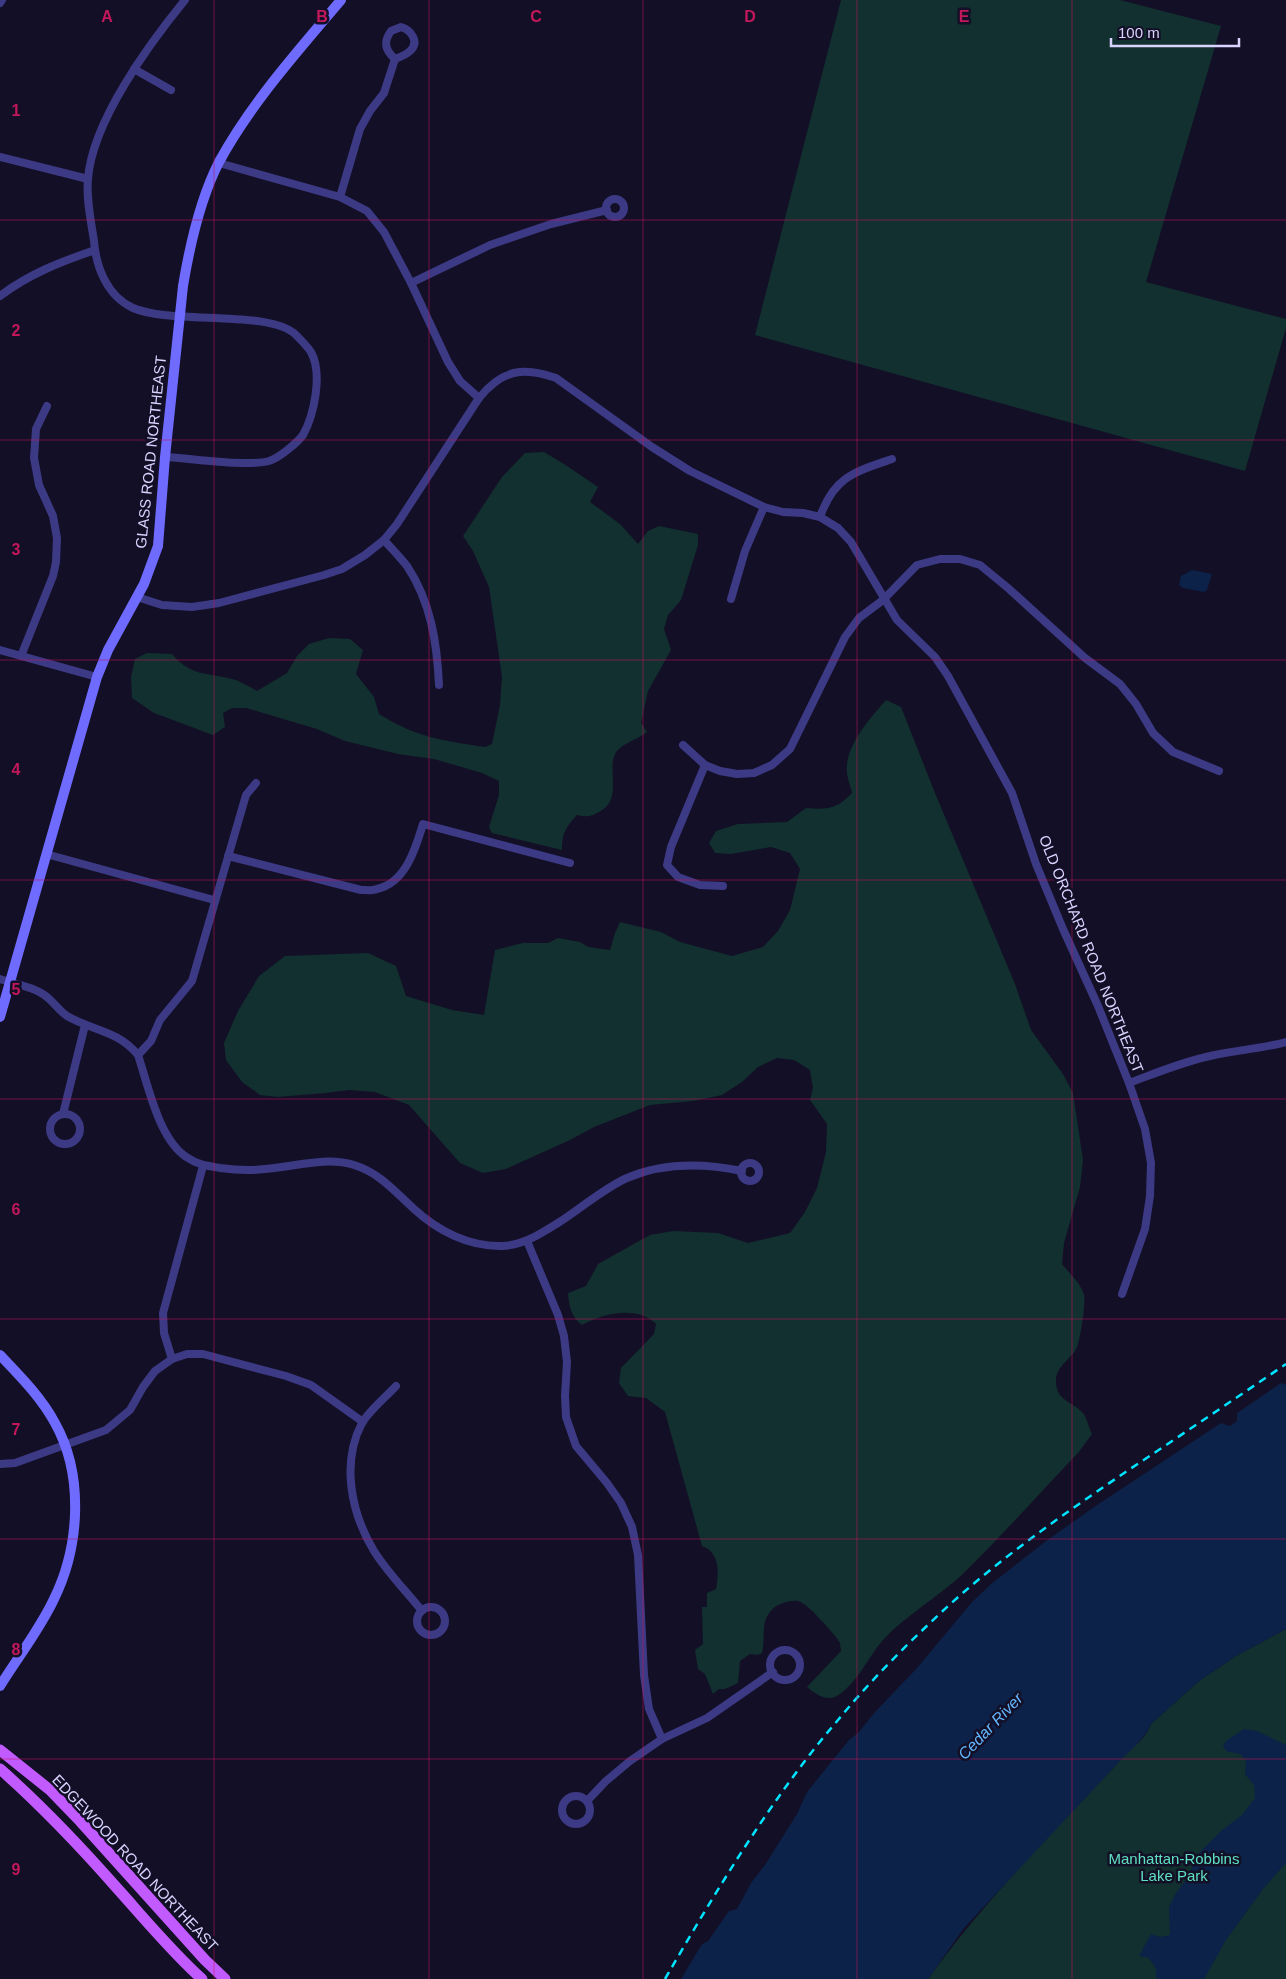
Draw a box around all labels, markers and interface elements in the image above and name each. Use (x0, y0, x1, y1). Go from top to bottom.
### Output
text: A (101, 8, 113, 25)
text: B (316, 8, 328, 25)
text: C (530, 8, 542, 25)
text: D (744, 8, 756, 25)
text: E (959, 8, 970, 25)
scale bar (1111, 15, 1238, 47)
text: 100 m (1118, 24, 1160, 41)
text: 1 (12, 102, 21, 119)
text: 2 (12, 322, 21, 339)
street label: GLASS ROAD NORTHEAST (132, 355, 169, 549)
text: 3 (12, 541, 21, 558)
text: 4 (12, 761, 21, 778)
street label: OLD ORCHARD ROAD NORTHEAST (1036, 833, 1147, 1075)
text: 5 (12, 981, 21, 998)
text: 6 (12, 1201, 21, 1218)
text: 7 (12, 1421, 21, 1438)
text: 8 (12, 1641, 21, 1658)
water label: Cedar River (955, 1689, 1027, 1763)
street label: EDGEWOOD ROAD NORTHEAST (49, 1771, 222, 1954)
park label: Manhattan-Robbins Lake Park (1109, 1850, 1239, 1884)
text: 9 (12, 1861, 21, 1878)

